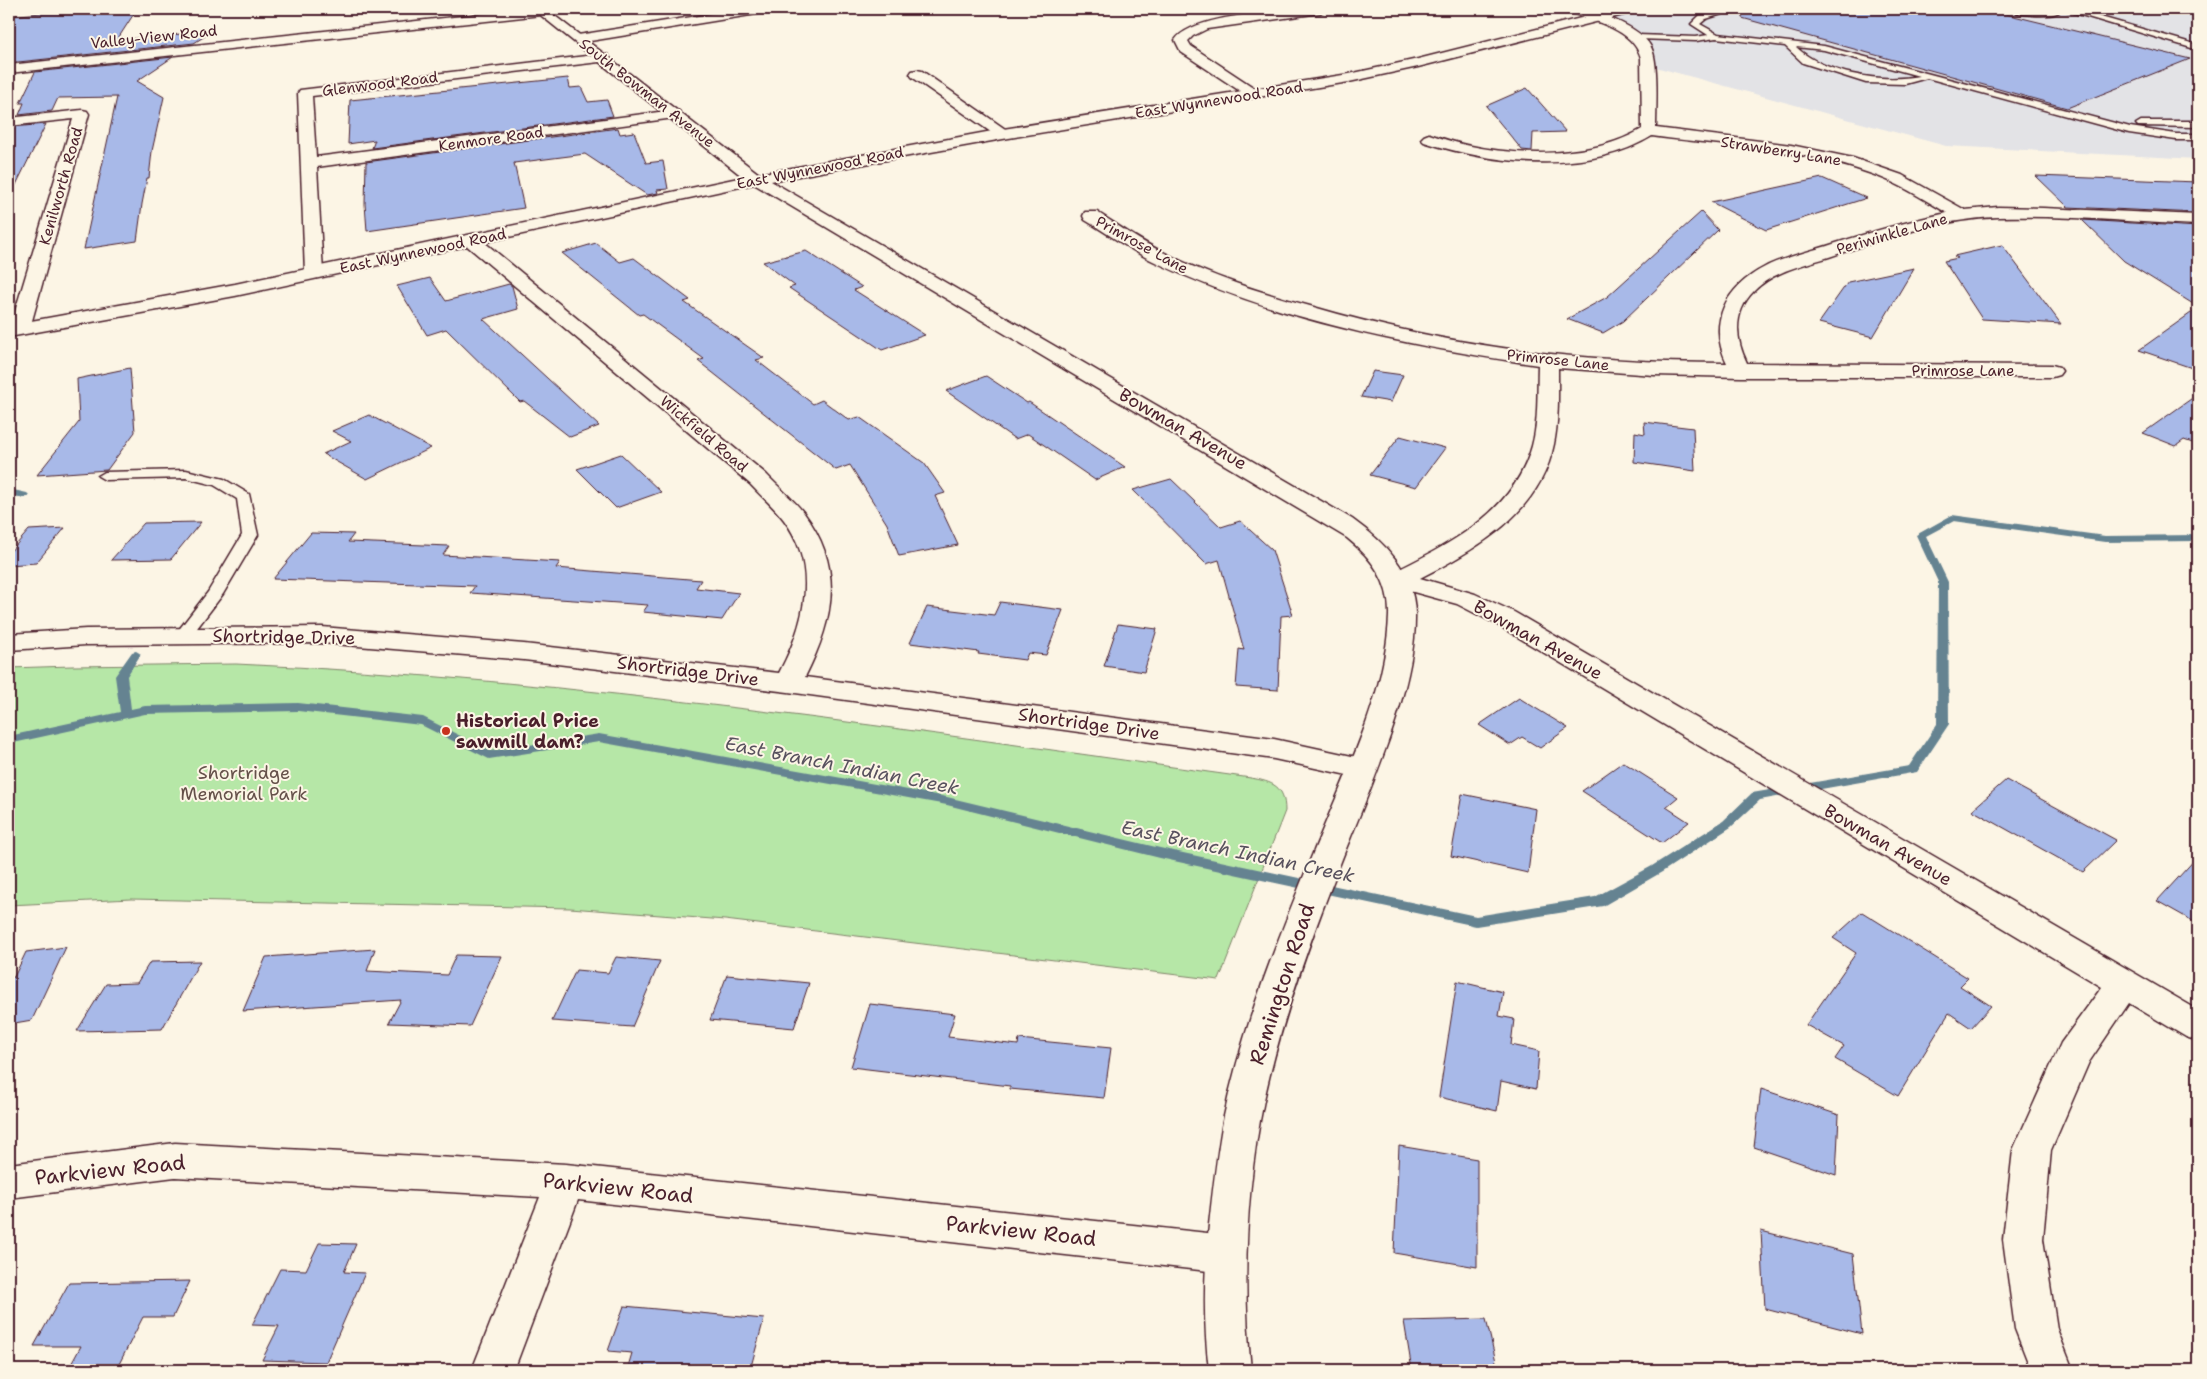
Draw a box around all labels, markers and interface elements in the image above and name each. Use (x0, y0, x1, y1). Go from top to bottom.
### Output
street label: Valley-View Road (90, 20, 219, 54)
street label: South Bowman Avenue (575, 34, 719, 152)
street label: Glenwood Road (321, 67, 439, 101)
street label: East Wynnewood Road (1134, 77, 1305, 123)
street label: Kenmore Road (437, 122, 545, 156)
street label: Kenilworth Road (35, 124, 88, 247)
street label: Strawberry Lane (1719, 132, 1843, 170)
street label: East Wynnewood Road (735, 142, 906, 194)
street label: Periwinkle Lane (1834, 209, 1950, 259)
street label: Primrose Lane (1092, 211, 1192, 279)
street label: East Wynnewood Road (338, 223, 509, 278)
street label: Primrose Lane (1506, 345, 1610, 375)
street label: Primrose Lane (1912, 361, 2014, 381)
street label: Bowman Avenue (1115, 383, 1251, 475)
street label: Wickfield Road (656, 391, 752, 477)
street label: Bowman Avenue (1469, 595, 1607, 685)
street label: Shortridge Drive (213, 624, 355, 650)
street label: Shortridge Drive (616, 650, 760, 692)
street label: Shortridge Drive (1017, 702, 1161, 746)
place label: Historical Price sawmill dam? (456, 709, 599, 754)
marker: Historical Price sawmill dam? (440, 725, 452, 737)
water label: East Branch Indian Creek (723, 731, 961, 800)
park label: Shortridge Memorial Park (180, 761, 308, 806)
street label: Bowman Avenue (1820, 799, 1956, 891)
water label: East Branch Indian Creek (1119, 815, 1357, 888)
street label: Remington Road (1243, 900, 1321, 1068)
street label: Parkview Road (33, 1148, 187, 1192)
street label: Parkview Road (541, 1166, 695, 1210)
street label: Parkview Road (944, 1209, 1098, 1253)

